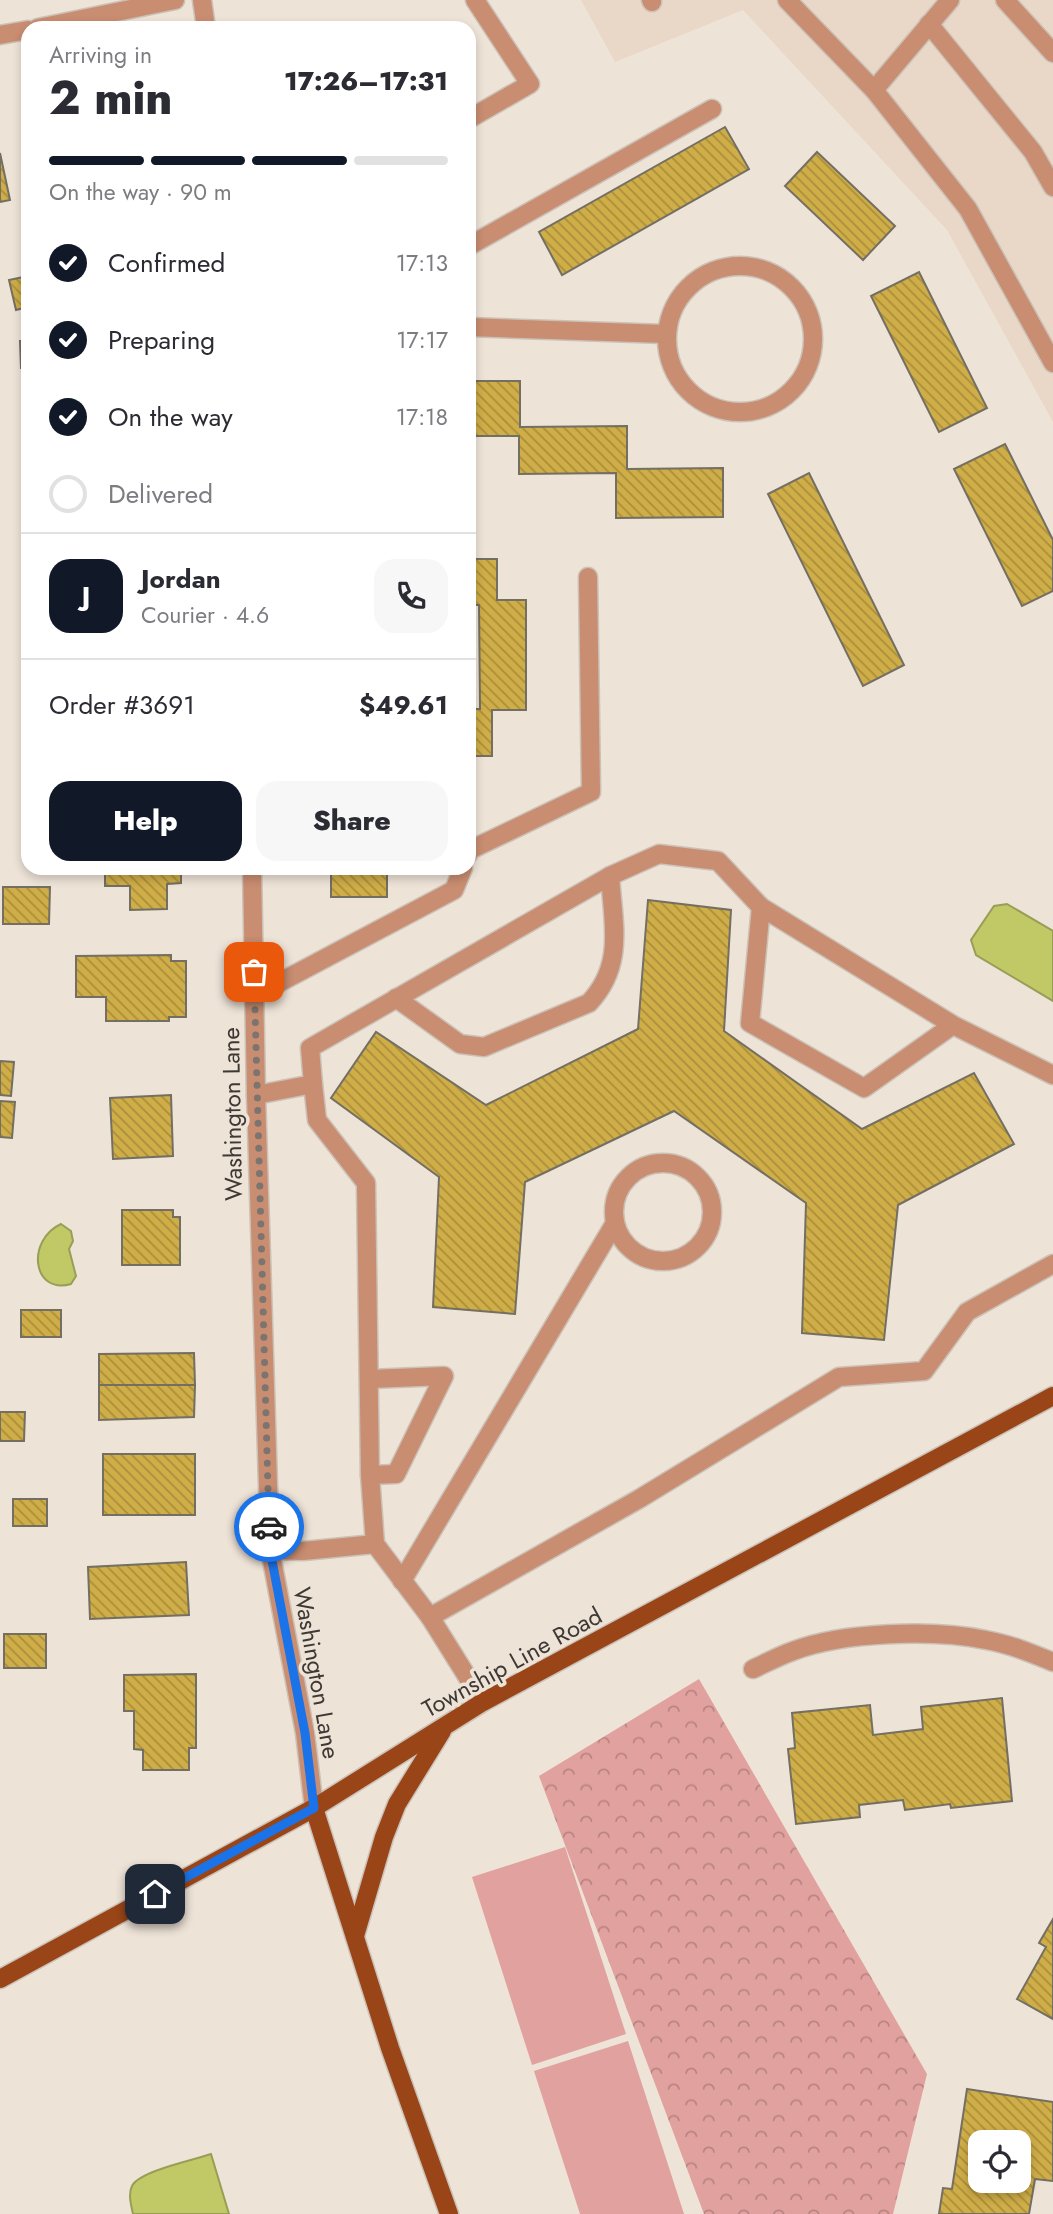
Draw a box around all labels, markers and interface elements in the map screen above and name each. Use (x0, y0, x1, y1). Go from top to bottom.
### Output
text: Arriving in (49, 38, 152, 72)
text: 17:26–17:31 (284, 62, 448, 100)
text: 2 min (49, 65, 173, 131)
text: On the way · 90 m (49, 175, 232, 209)
icon: check (49, 244, 87, 282)
text: Confirmed (108, 244, 225, 282)
text: 17:13 (396, 246, 448, 280)
icon: check (49, 321, 87, 359)
text: Preparing (108, 321, 215, 359)
text: 17:17 (396, 323, 448, 357)
icon: check (49, 398, 87, 436)
text: On the way (108, 398, 233, 436)
text: 17:18 (396, 400, 448, 434)
text: Delivered (108, 475, 213, 513)
button: phone (374, 559, 448, 633)
text: Jordan (141, 560, 221, 598)
text: J (82, 577, 90, 615)
text: Courier · 4.6 (141, 598, 269, 632)
text: Order #3691 (49, 686, 195, 724)
text: $49.61 (359, 686, 448, 724)
button: Help (49, 781, 242, 861)
button: Share (256, 781, 448, 861)
pin (224, 942, 284, 1002)
icon: bag (235, 953, 273, 991)
street label: Washington Lane (213, 1027, 251, 1201)
courier (234, 1492, 304, 1562)
icon: car (250, 1508, 288, 1546)
street label: Washington Lane (285, 1584, 349, 1762)
street label: Township Line Road (416, 1598, 608, 1726)
pin (125, 1864, 185, 1924)
icon: home (136, 1875, 174, 1913)
map controls (968, 2130, 1031, 2193)
button: locate (968, 2130, 1031, 2193)

